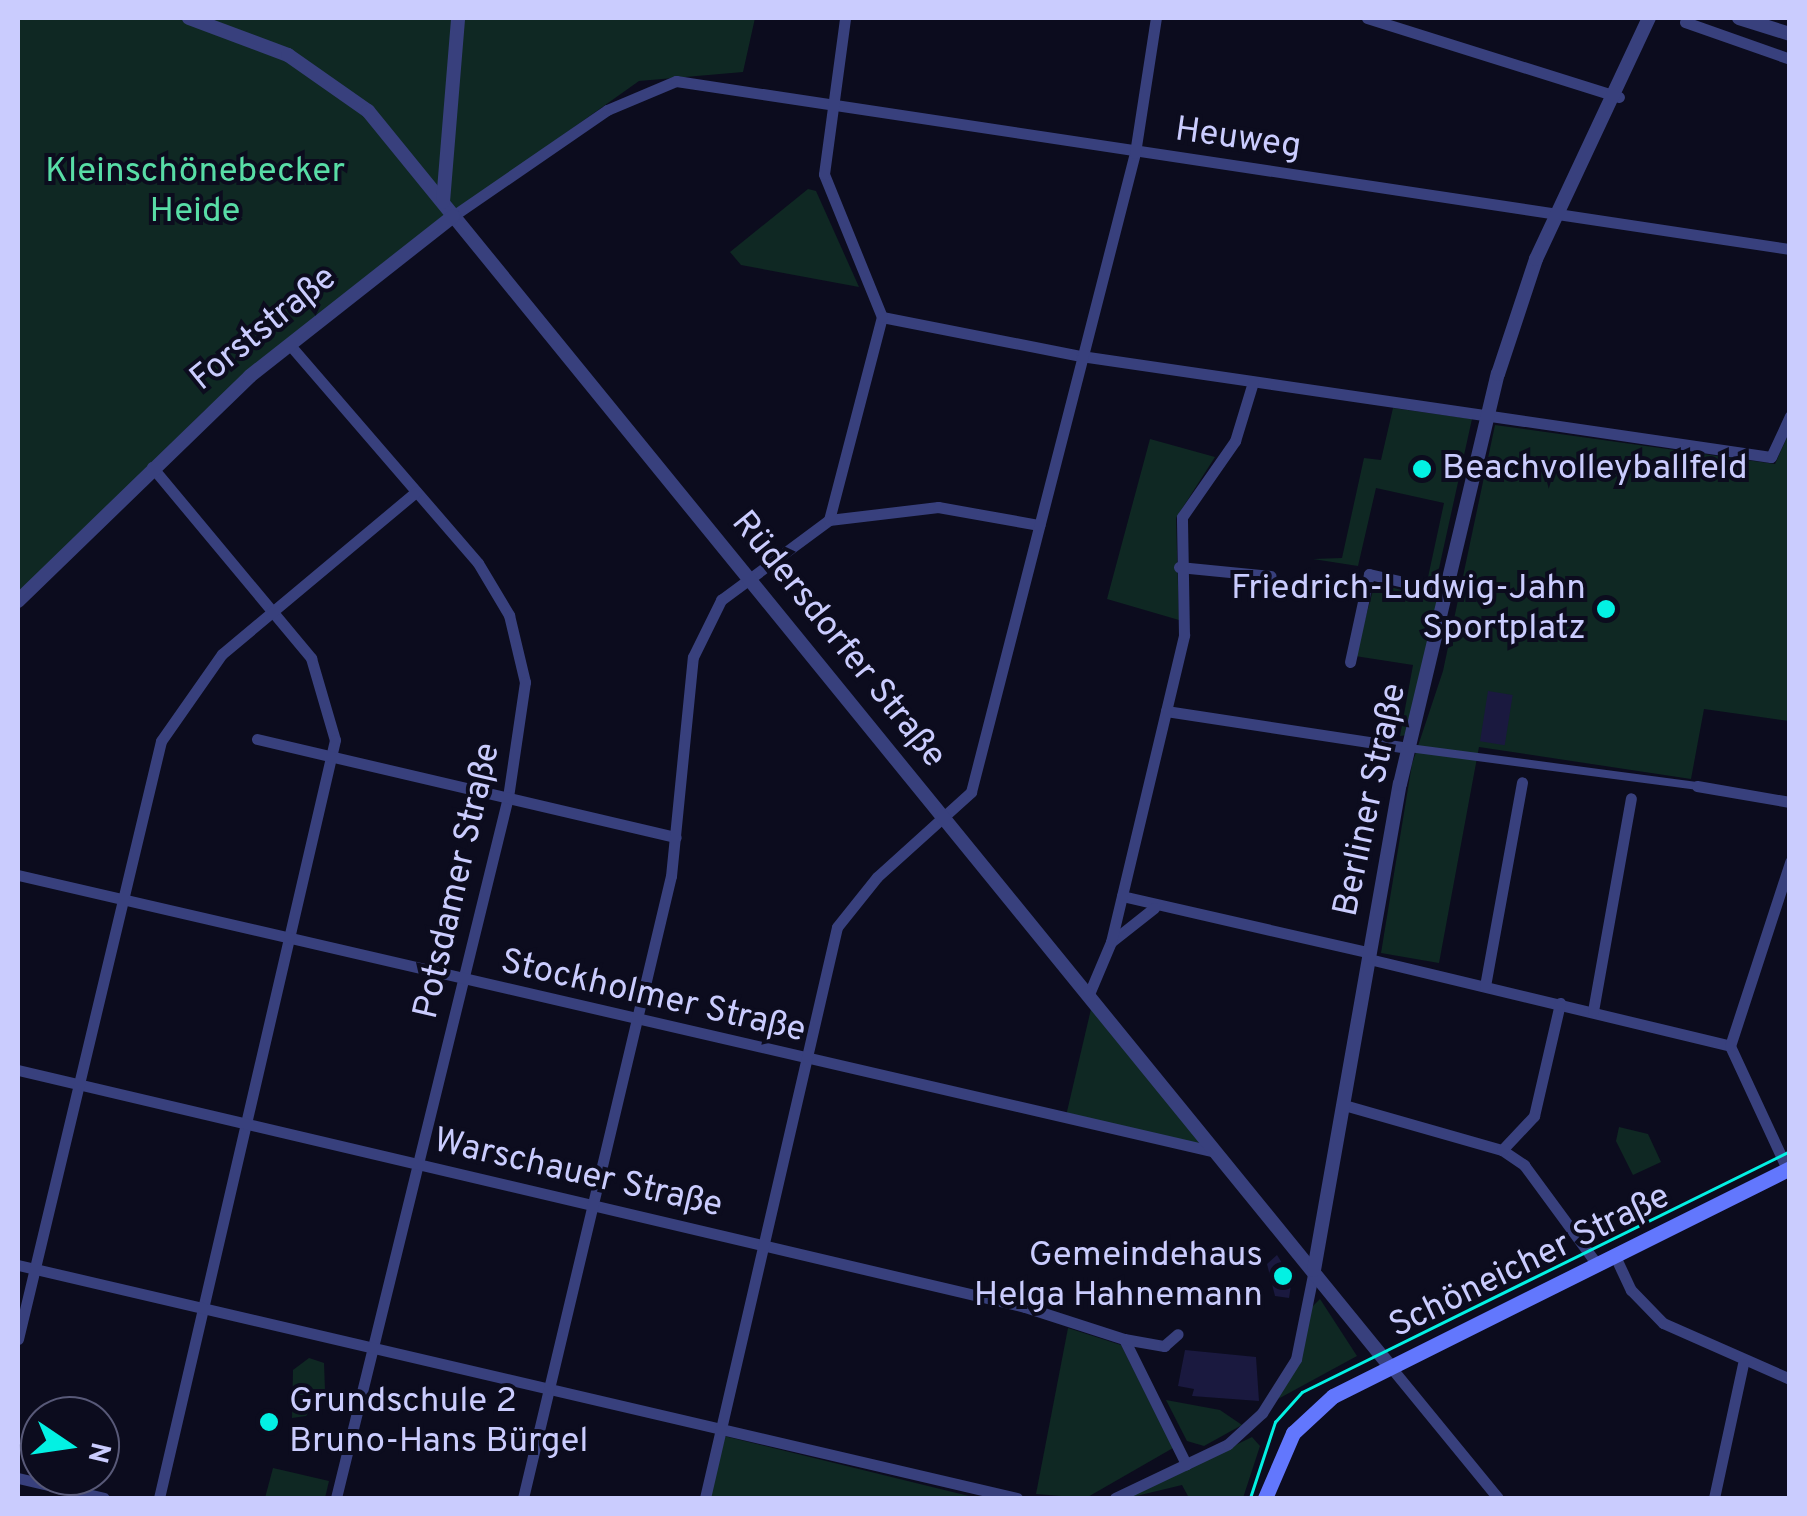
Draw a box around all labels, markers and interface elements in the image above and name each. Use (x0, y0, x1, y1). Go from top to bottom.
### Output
street label: Heuweg (1172, 109, 1304, 169)
park label: Kleinschönebecker Heide (45, 151, 345, 233)
street label: Forststraße (182, 257, 346, 401)
place label: Beachvolleyballfeld (1442, 448, 1748, 490)
marker: Beachvolleyballfeld (1411, 458, 1433, 480)
street label: Rüdersdorfer Straße (722, 503, 954, 777)
place label: Friedrich-Ludwig-Jahn Sportplatz (1231, 568, 1586, 650)
marker: Friedrich-Ludwig-Jahn Sportplatz (1595, 598, 1617, 620)
street label: Berliner Straße (1326, 680, 1416, 920)
street label: Potsdamer Straße (406, 739, 510, 1023)
street label: Stockholmer Straße (496, 941, 810, 1053)
street label: Warschauer Straße (430, 1120, 726, 1228)
street label: Schöneicher Straße (1383, 1176, 1677, 1348)
place label: Gemeindehaus Helga Hahnemann (974, 1235, 1263, 1317)
marker: Gemeindehaus Helga Hahnemann (1272, 1265, 1294, 1287)
place label: Grundschule 2 Bruno-Hans Bürgel (289, 1381, 588, 1463)
north arrow (20, 1396, 120, 1496)
marker: Grundschule 2 Bruno-Hans Bürgel (258, 1411, 280, 1433)
text: N (77, 1438, 117, 1466)

